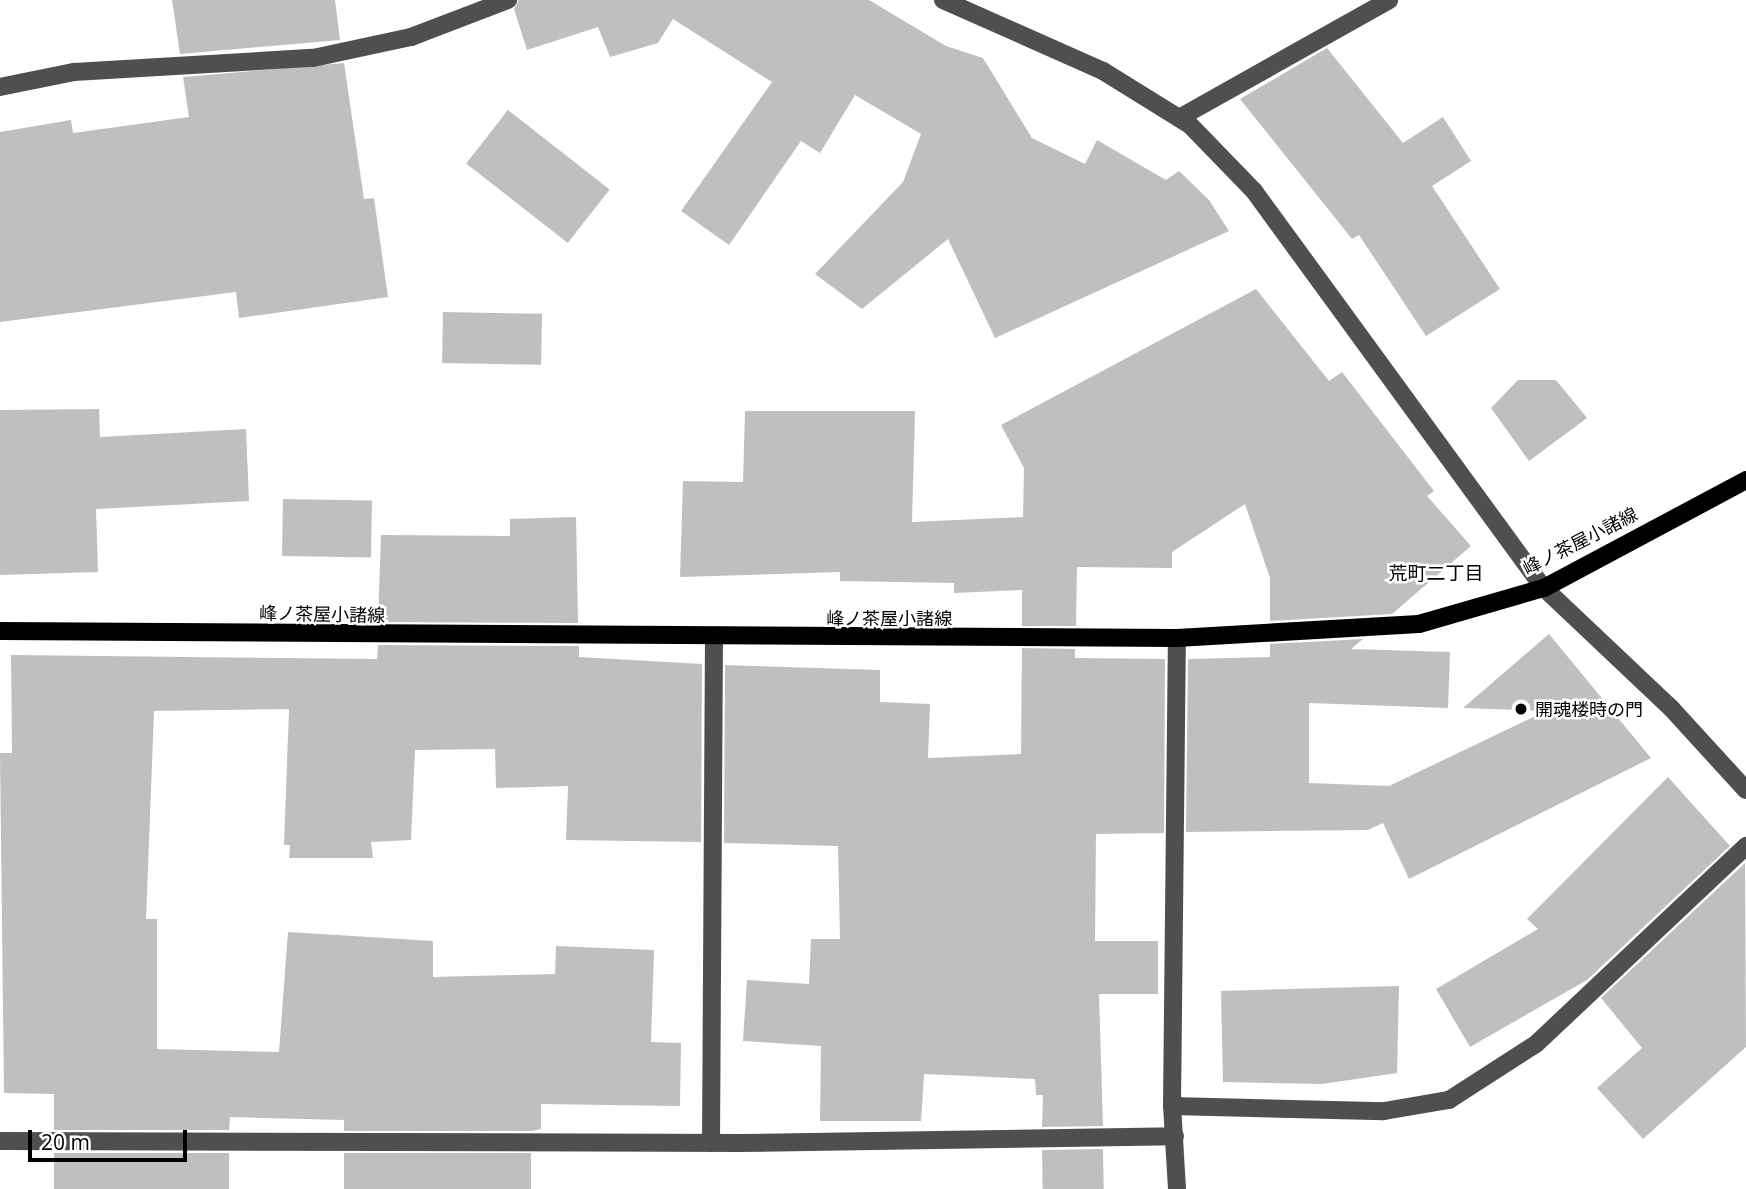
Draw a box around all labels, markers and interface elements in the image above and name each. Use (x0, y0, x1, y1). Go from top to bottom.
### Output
street label: 峰ノ茶屋小諸線 (1519, 503, 1641, 579)
district label: 荒町二丁目 (1389, 563, 1483, 585)
street label: 峰ノ茶屋小諸線 (259, 602, 385, 626)
street label: 峰ノ茶屋小諸線 (826, 607, 952, 629)
place label: 開魂楼時の門 (1535, 698, 1643, 720)
marker: 開魂楼時の門 (1513, 701, 1529, 717)
scale bar (32, 1116, 191, 1160)
text: 20 m (41, 1128, 90, 1156)

